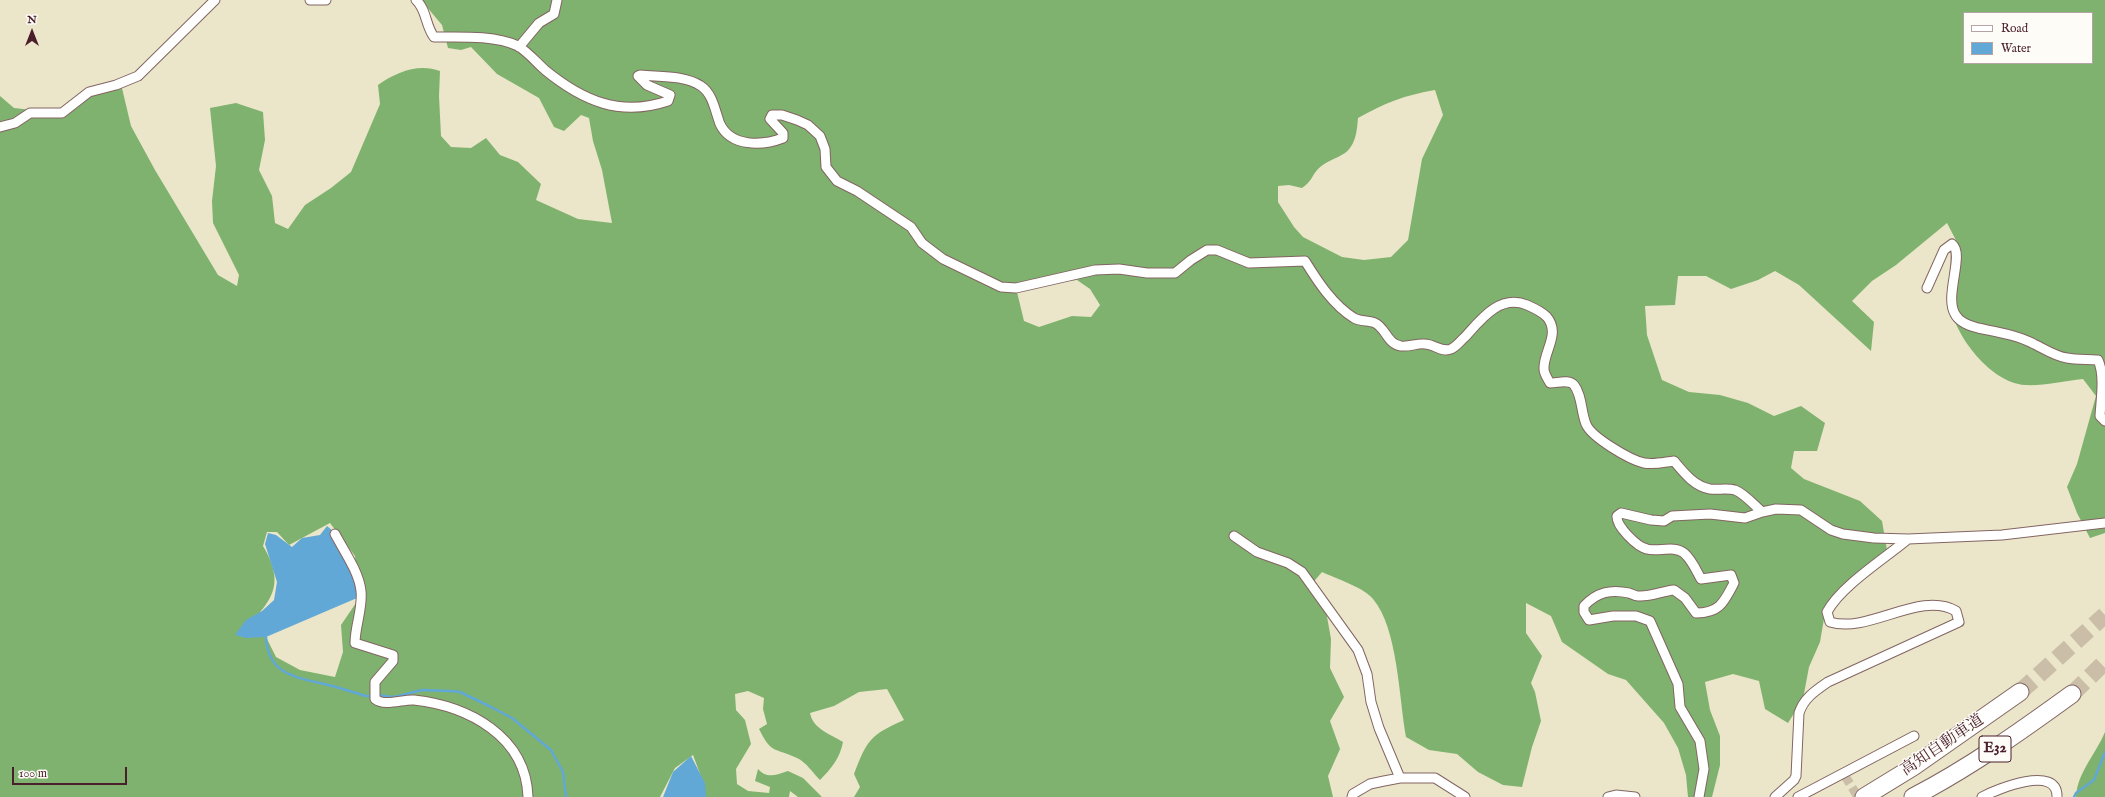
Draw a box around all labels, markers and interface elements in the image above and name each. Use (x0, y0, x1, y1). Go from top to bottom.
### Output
north arrow (12, 12, 52, 52)
legend (1963, 12, 2093, 64)
text: N (27, 13, 37, 27)
text: Road (2001, 21, 2028, 36)
text: Water (2001, 41, 2031, 56)
street label: 高知自動車道 (1898, 711, 1988, 781)
road number: E32 (1979, 736, 2011, 762)
scale bar (14, 759, 129, 785)
text: 100 m (19, 766, 47, 781)

